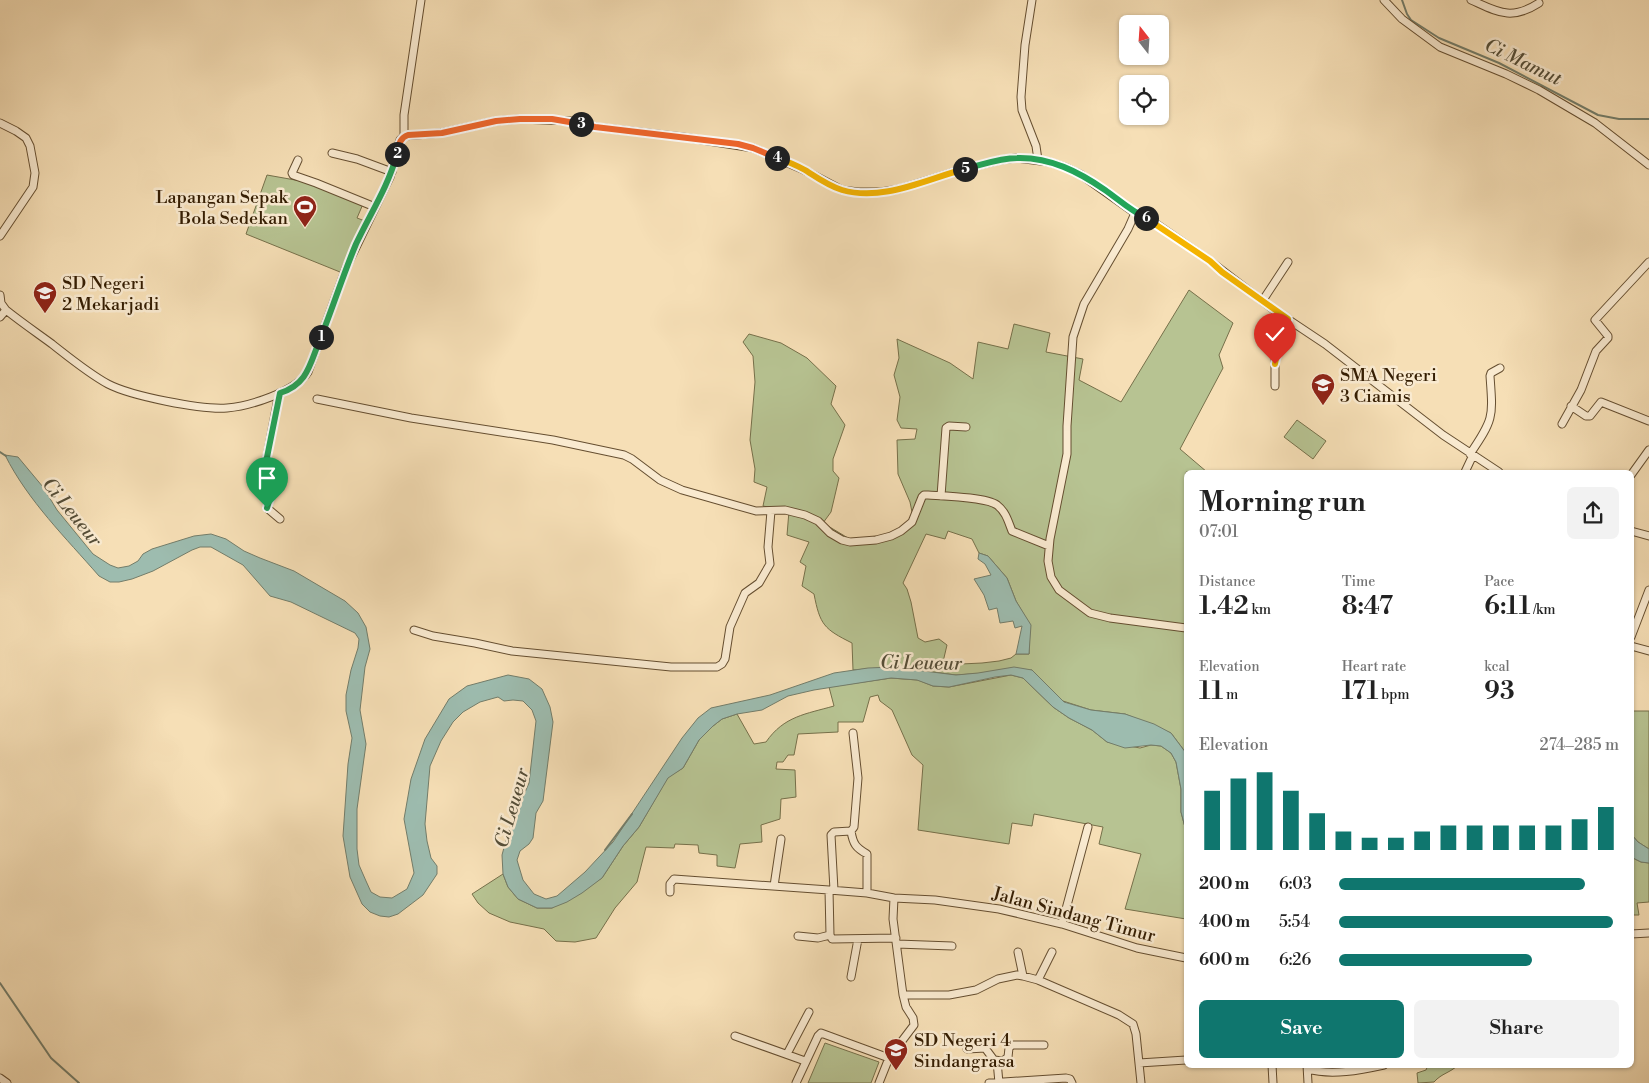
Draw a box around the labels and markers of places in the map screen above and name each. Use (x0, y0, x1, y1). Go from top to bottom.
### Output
pin: 3 (568, 112, 594, 136)
pin: 2 (384, 142, 410, 166)
pin: 4 (764, 146, 790, 170)
pin: 5 (952, 156, 978, 182)
place label: Lapangan Sepak Bola Sedekan (156, 186, 290, 230)
sports icon: Lapangan Sepak Bola Sedekan (292, 194, 318, 228)
pin: 6 (1134, 206, 1158, 230)
place label: SD Negeri 2 Mekarjadi (62, 272, 159, 316)
school or university icon: SD Negeri 2 Mekarjadi (32, 280, 58, 314)
pin (1254, 313, 1296, 364)
pin: 1 (308, 324, 334, 350)
place label: SMA Negeri 3 Ciamis (1340, 364, 1437, 408)
school or university icon: SMA Negeri 3 Ciamis (1310, 372, 1336, 406)
pin (246, 457, 288, 508)
place label: SD Negeri 4 Sindangrasa (914, 1029, 1016, 1073)
school or university icon: SD Negeri 4 Sindangrasa (883, 1037, 909, 1071)

